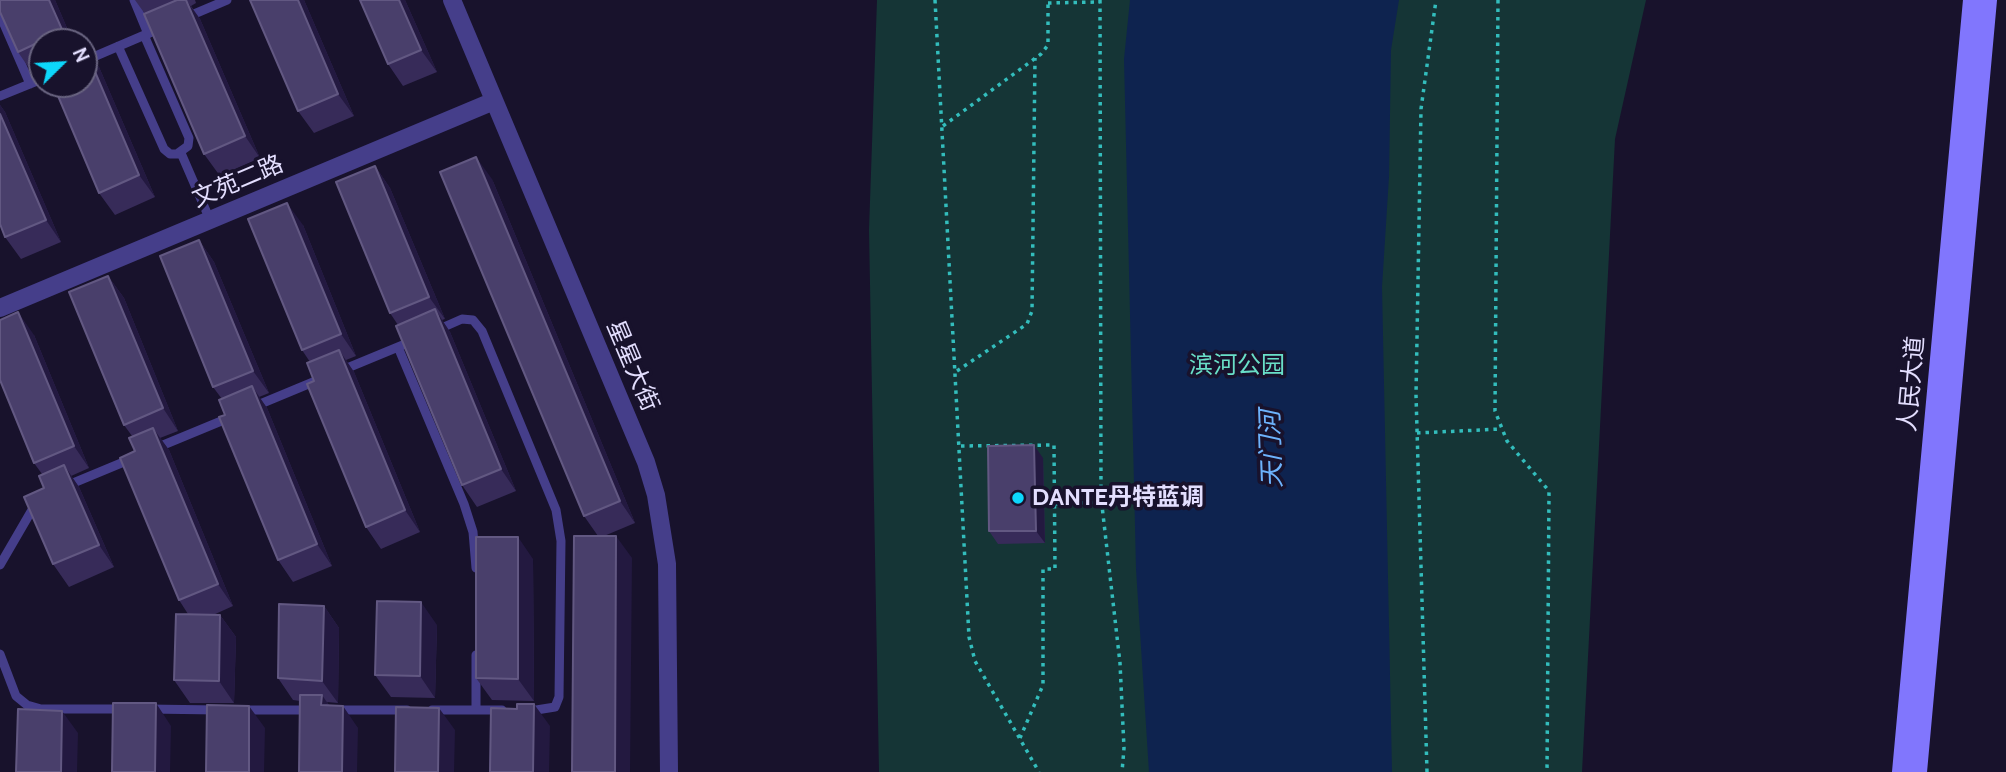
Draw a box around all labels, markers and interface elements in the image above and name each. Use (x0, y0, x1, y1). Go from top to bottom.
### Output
north arrow (28, 28, 98, 98)
text: N (68, 44, 94, 66)
street label: 文苑二路 (188, 150, 288, 214)
street label: 星星大街 (600, 316, 664, 416)
street label: 人民大道 (1893, 335, 1931, 433)
park label: 滨河公园 (1189, 352, 1285, 380)
water label: 天门河 (1255, 409, 1289, 489)
place label: DANTE丹特蓝调 (1032, 484, 1204, 512)
marker: DANTE丹特蓝调 (1010, 490, 1026, 506)

